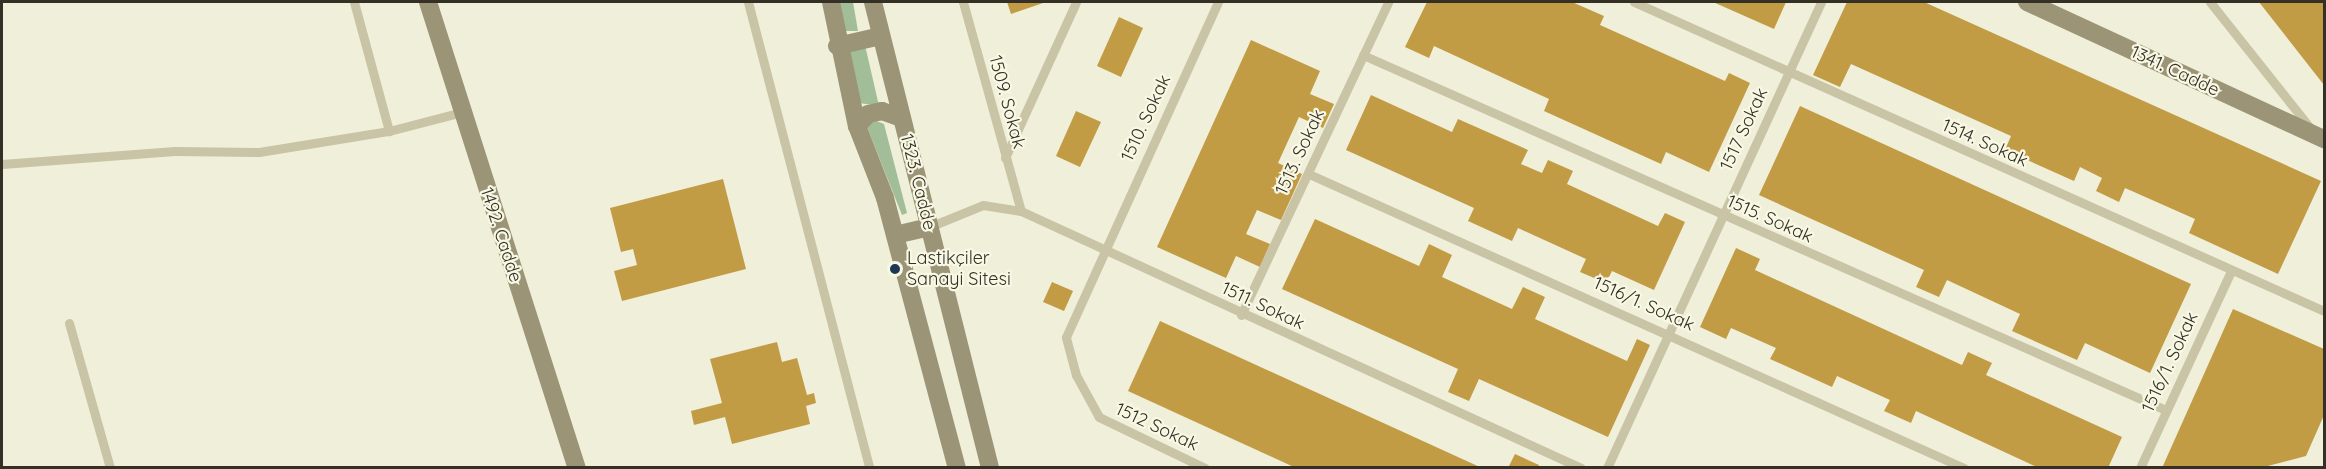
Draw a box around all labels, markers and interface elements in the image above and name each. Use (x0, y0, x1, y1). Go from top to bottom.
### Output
street label: 1341. Cadde (2127, 41, 2223, 101)
street label: 1509. Sokak (984, 53, 1030, 151)
street label: 1510. Sokak (1117, 71, 1175, 165)
street label: 1517 Sokak (1716, 84, 1772, 174)
street label: 1513. Sokak (1271, 106, 1329, 198)
street label: 1514. Sokak (1939, 115, 2031, 171)
street label: 1323. Cadde (896, 132, 940, 232)
street label: 1492. Cadde (476, 185, 526, 285)
street label: 1515. Sokak (1724, 190, 1816, 248)
place label: Lastikçiler Sanayi Sitesi (907, 248, 1011, 290)
marker: Lastikçiler Sanayi Sitesi (888, 262, 902, 276)
street label: 1516/1. Sokak (1590, 272, 1698, 336)
street label: 1511. Sokak (1218, 277, 1308, 335)
street label: 1516/1. Sokak (2137, 308, 2203, 416)
street label: 1512 Sokak (1112, 398, 1202, 456)

